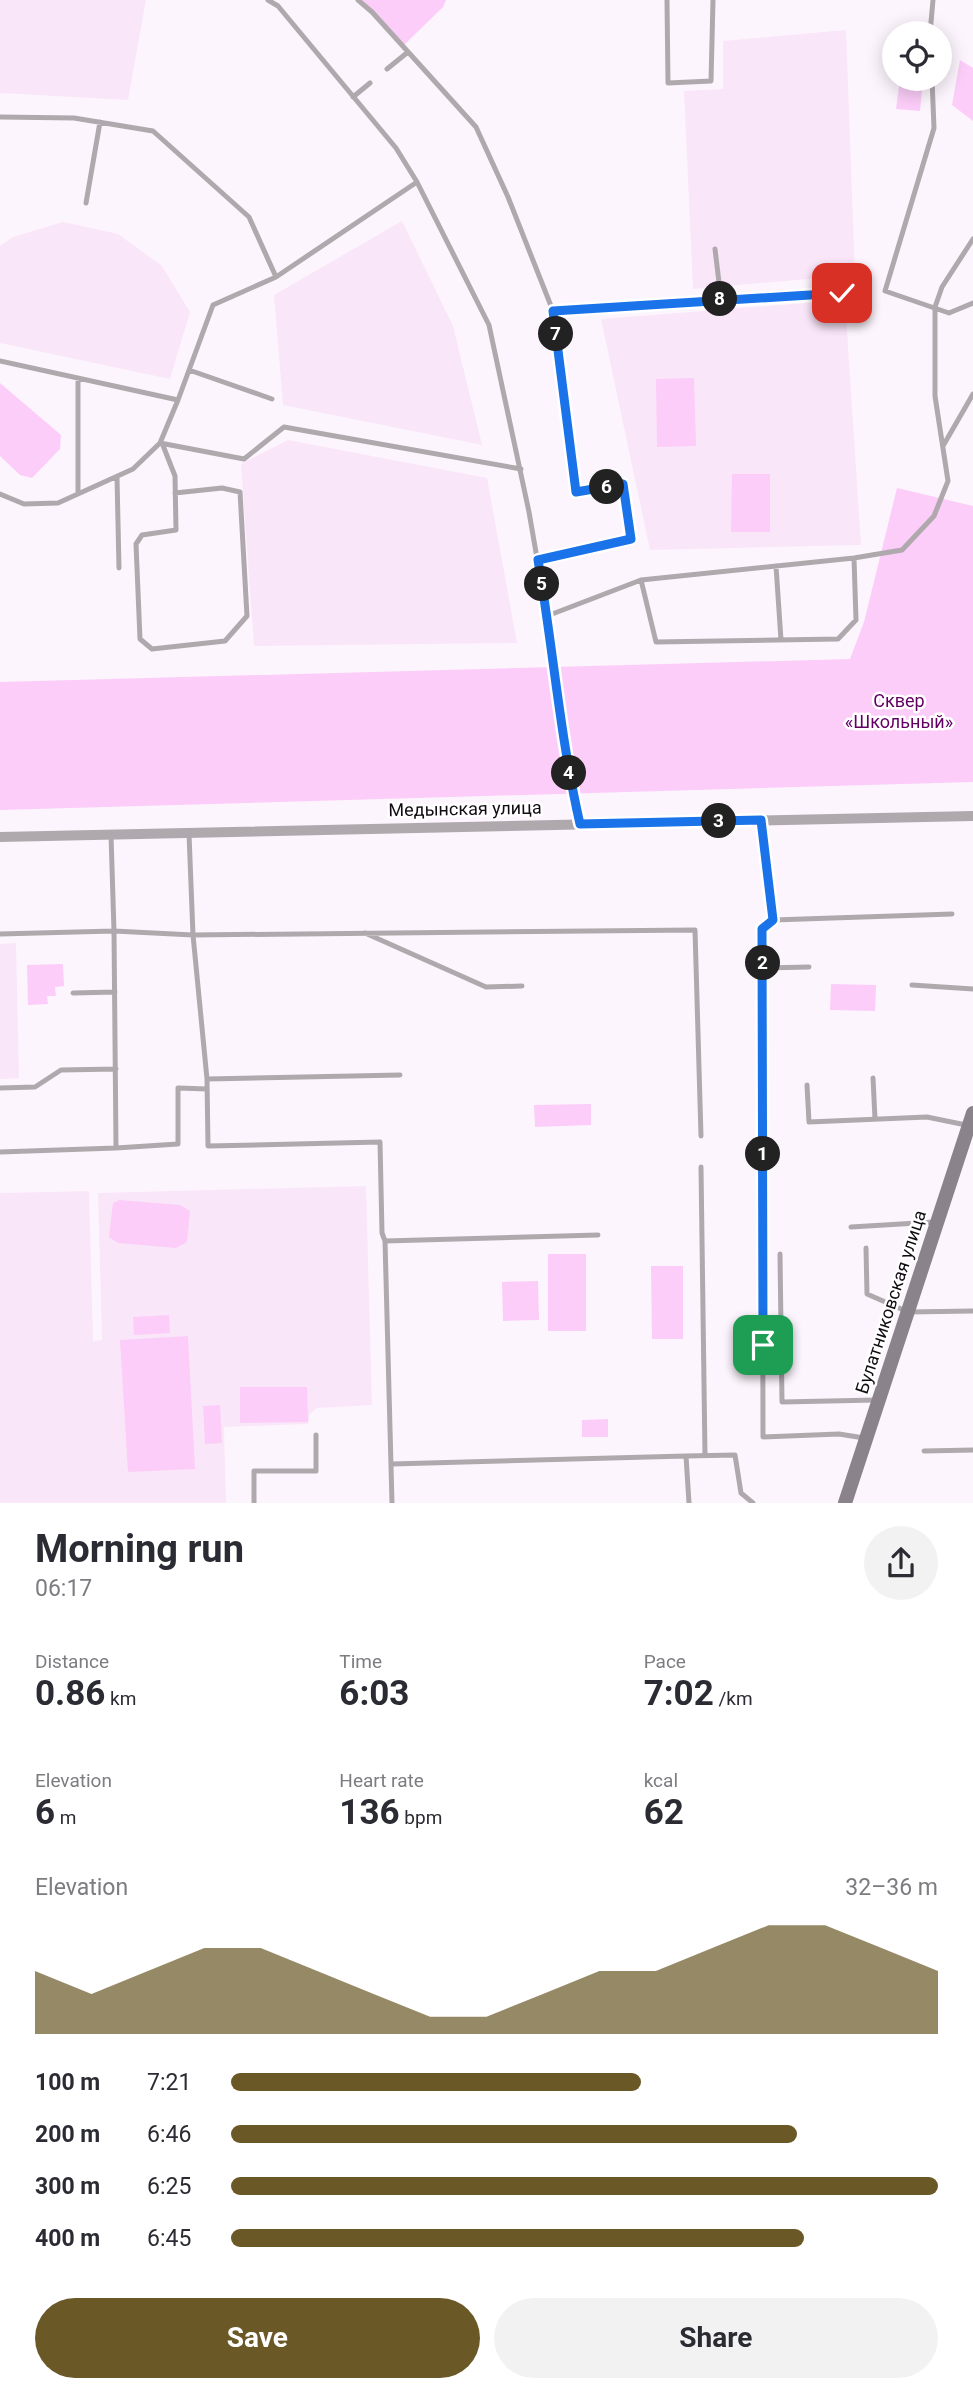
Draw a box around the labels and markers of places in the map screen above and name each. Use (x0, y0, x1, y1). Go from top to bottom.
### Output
pin (812, 263, 872, 323)
pin: 8 (702, 282, 738, 316)
pin: 7 (538, 316, 574, 352)
pin: 6 (590, 470, 624, 504)
pin: 5 (524, 566, 560, 602)
pin: 4 (552, 756, 586, 790)
pin: 3 (702, 804, 736, 838)
pin: 2 (746, 946, 780, 981)
pin: 1 (746, 1136, 780, 1172)
pin (733, 1315, 793, 1375)

